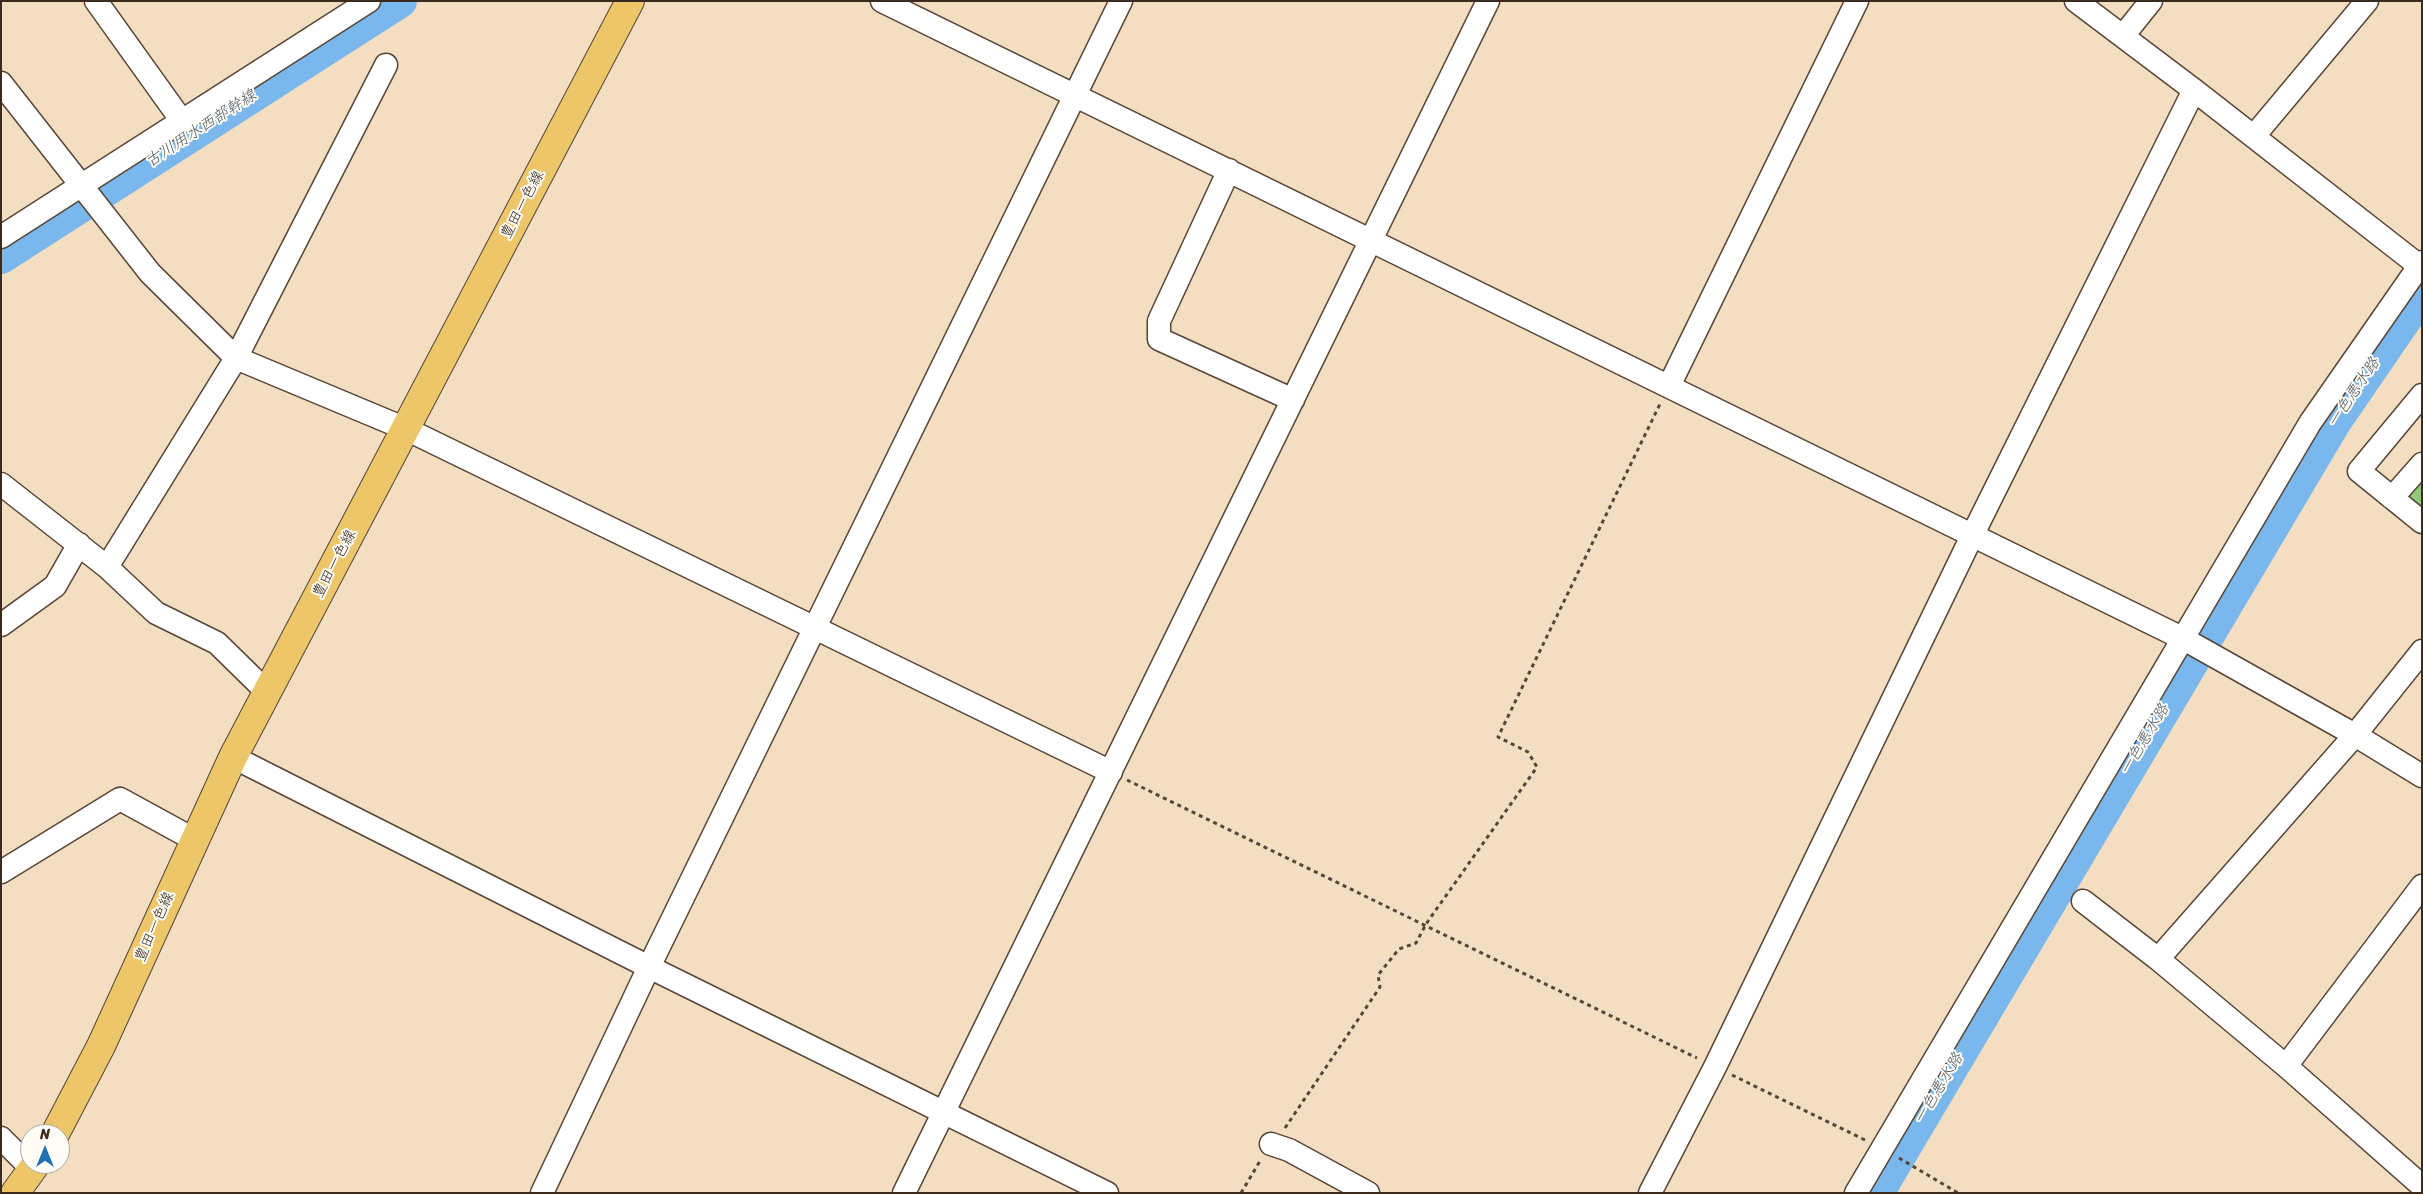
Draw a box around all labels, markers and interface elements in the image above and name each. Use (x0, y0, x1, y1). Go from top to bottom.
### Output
water label: 古川用水西部幹線 (142, 86, 260, 172)
street label: 豊田一色線 (497, 168, 549, 242)
water label: 一色悪水路 (2324, 354, 2384, 432)
street label: 豊田一色線 (309, 527, 361, 601)
water label: 一色悪水路 (2116, 701, 2174, 779)
street label: 豊田一色線 (132, 889, 178, 965)
water label: 一色悪水路 (1910, 1050, 1968, 1128)
text: N (40, 1122, 50, 1147)
north arrow (20, 1124, 70, 1174)

